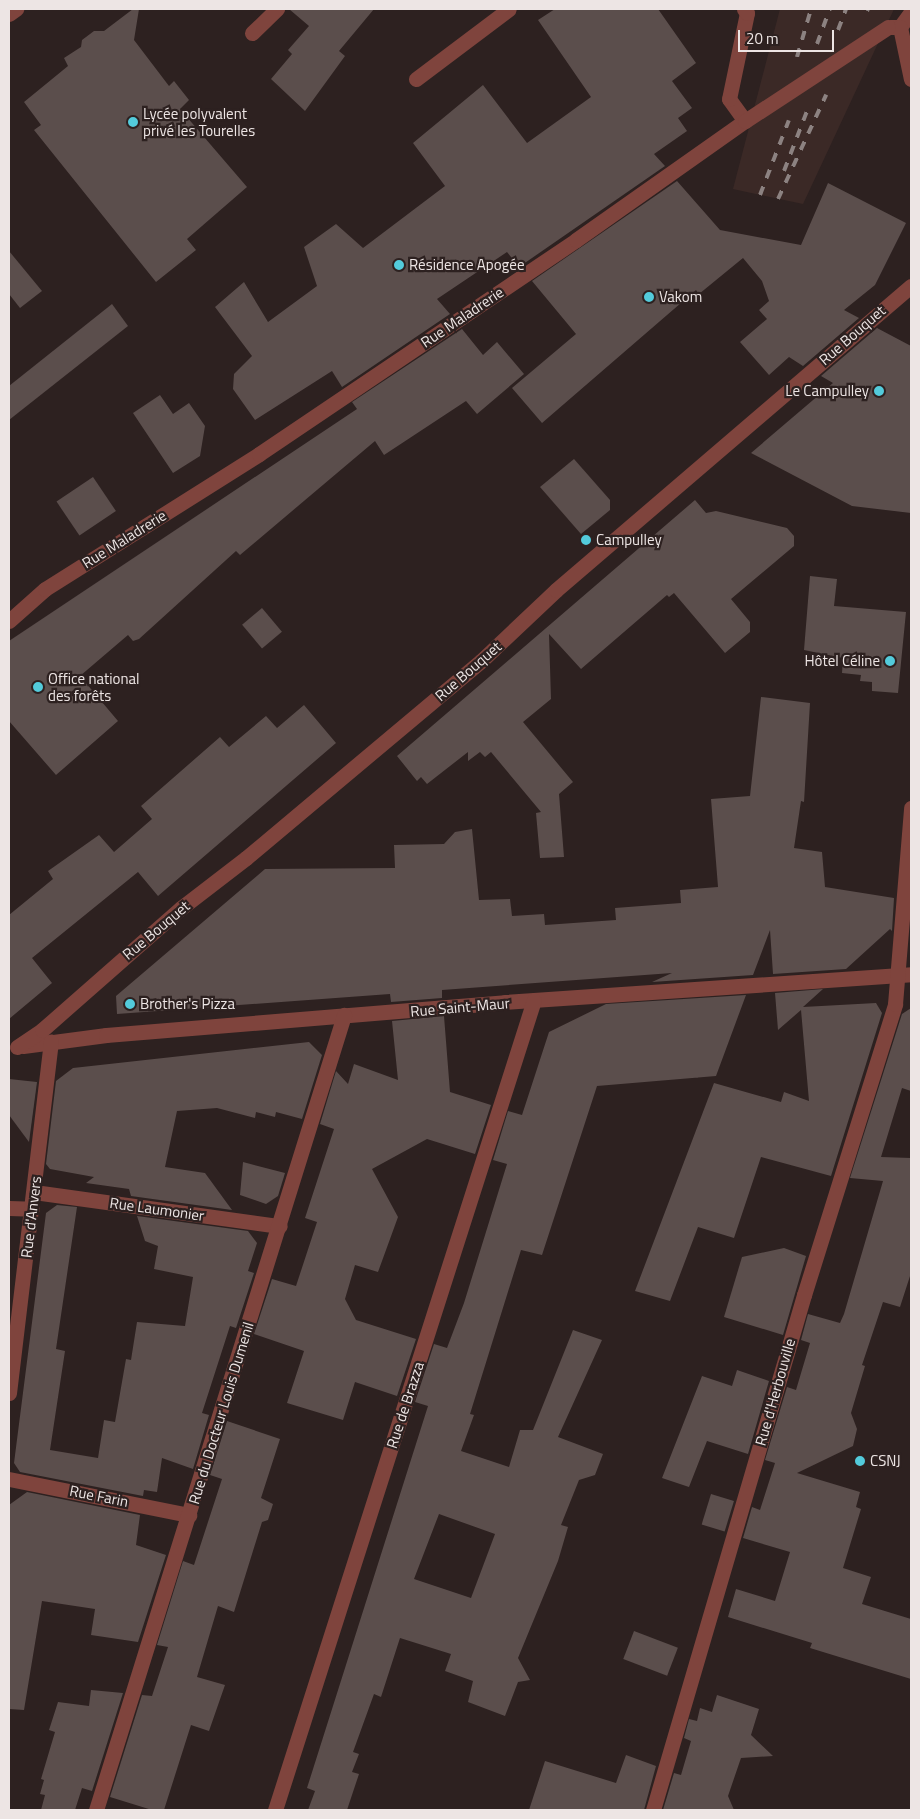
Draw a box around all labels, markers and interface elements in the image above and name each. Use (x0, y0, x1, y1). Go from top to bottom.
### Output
scale bar (740, 20, 836, 52)
text: 20 m (746, 27, 779, 50)
place label: Lycée polyvalent privé les Tourelles (143, 104, 255, 139)
marker: Lycée polyvalent privé les Tourelles (127, 116, 139, 128)
place label: Résidence Apogée (409, 256, 524, 274)
marker: Résidence Apogée (393, 259, 405, 271)
street label: Rue Maladrerie (417, 283, 507, 351)
place label: Vakom (659, 288, 702, 306)
marker: Vakom (643, 291, 655, 303)
street label: Rue Bouquet (815, 301, 889, 369)
place label: Le Campulley (785, 382, 869, 400)
marker: Le Campulley (873, 385, 885, 397)
street label: Rue Maladrerie (79, 506, 169, 572)
place label: Campulley (596, 531, 662, 549)
marker: Campulley (580, 534, 592, 546)
street label: Rue Bouquet (431, 637, 505, 705)
place label: Hôtel Céline (805, 652, 880, 670)
marker: Hôtel Céline (884, 655, 896, 667)
place label: Office national des forêts (48, 669, 140, 704)
marker: Office national des forêts (32, 681, 44, 693)
street label: Rue Bouquet (119, 897, 193, 963)
street label: Rue Saint-Maur (410, 994, 510, 1020)
place label: Brother's Pizza (140, 995, 235, 1013)
marker: Brother's Pizza (124, 998, 136, 1010)
street label: Rue d'Anvers (17, 1175, 45, 1259)
street label: Rue Laumonier (109, 1193, 205, 1225)
street label: Rue du Docteur Louis Dumenil (185, 1320, 257, 1506)
street label: Rue d'Herbouville (751, 1336, 799, 1448)
street label: Rue de Brazza (383, 1359, 427, 1451)
place label: CSNJ (870, 1452, 901, 1470)
marker: CSNJ (854, 1455, 866, 1467)
street label: Rue Farin (68, 1481, 130, 1511)

